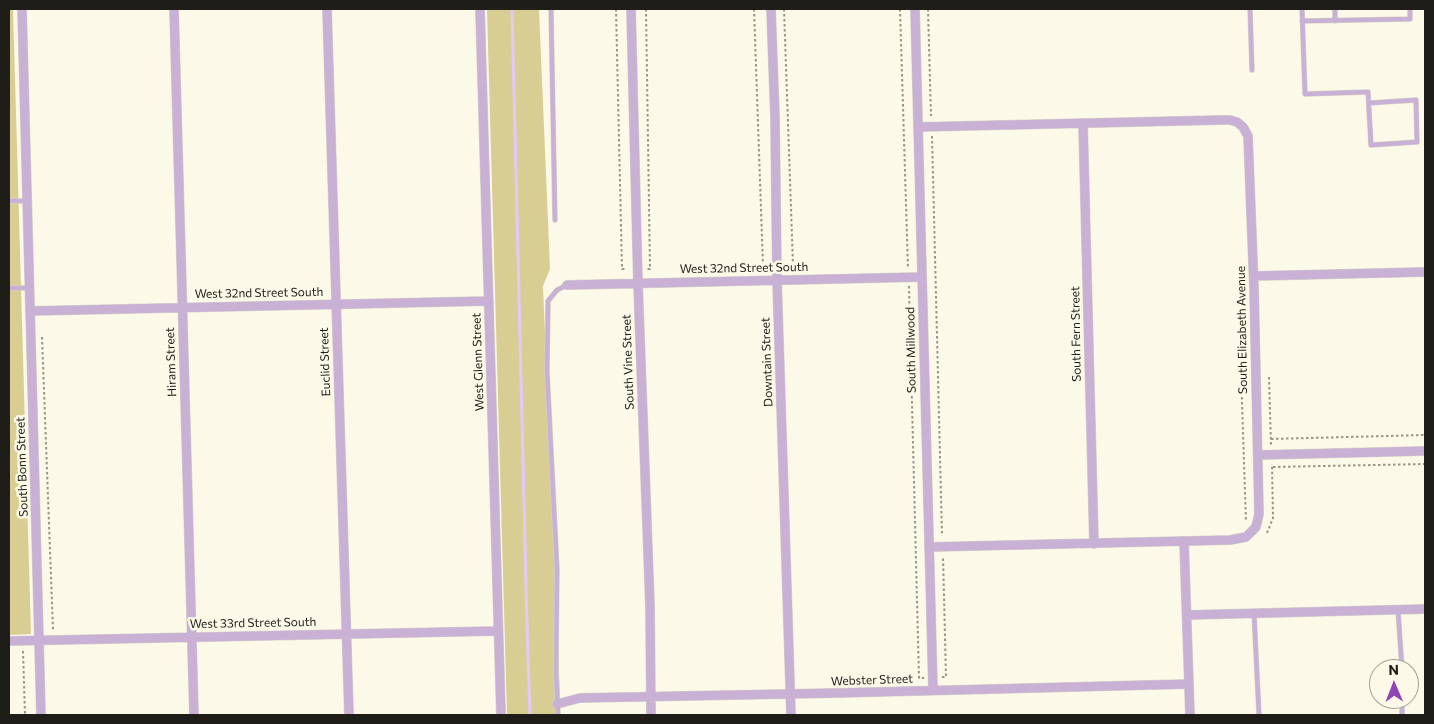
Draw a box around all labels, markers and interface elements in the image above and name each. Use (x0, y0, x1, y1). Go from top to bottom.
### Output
street label: West 32nd Street South (679, 260, 809, 276)
street label: South Elizabeth Avenue (1234, 266, 1250, 394)
street label: West 32nd Street South (194, 285, 324, 301)
street label: South Fern Street (1068, 286, 1084, 382)
street label: South Millwood (903, 307, 919, 393)
street label: West Glenn Street (469, 313, 487, 411)
street label: South Vine Street (619, 314, 637, 410)
street label: Downtain Street (758, 317, 776, 407)
street label: Hiram Street (163, 327, 179, 397)
street label: Euclid Street (317, 327, 333, 397)
street label: South Bonn Street (13, 417, 31, 517)
street label: West 33rd Street South (189, 615, 317, 631)
north arrow (1369, 659, 1419, 709)
text: N (1388, 661, 1399, 678)
street label: Webster Street (831, 671, 913, 689)

